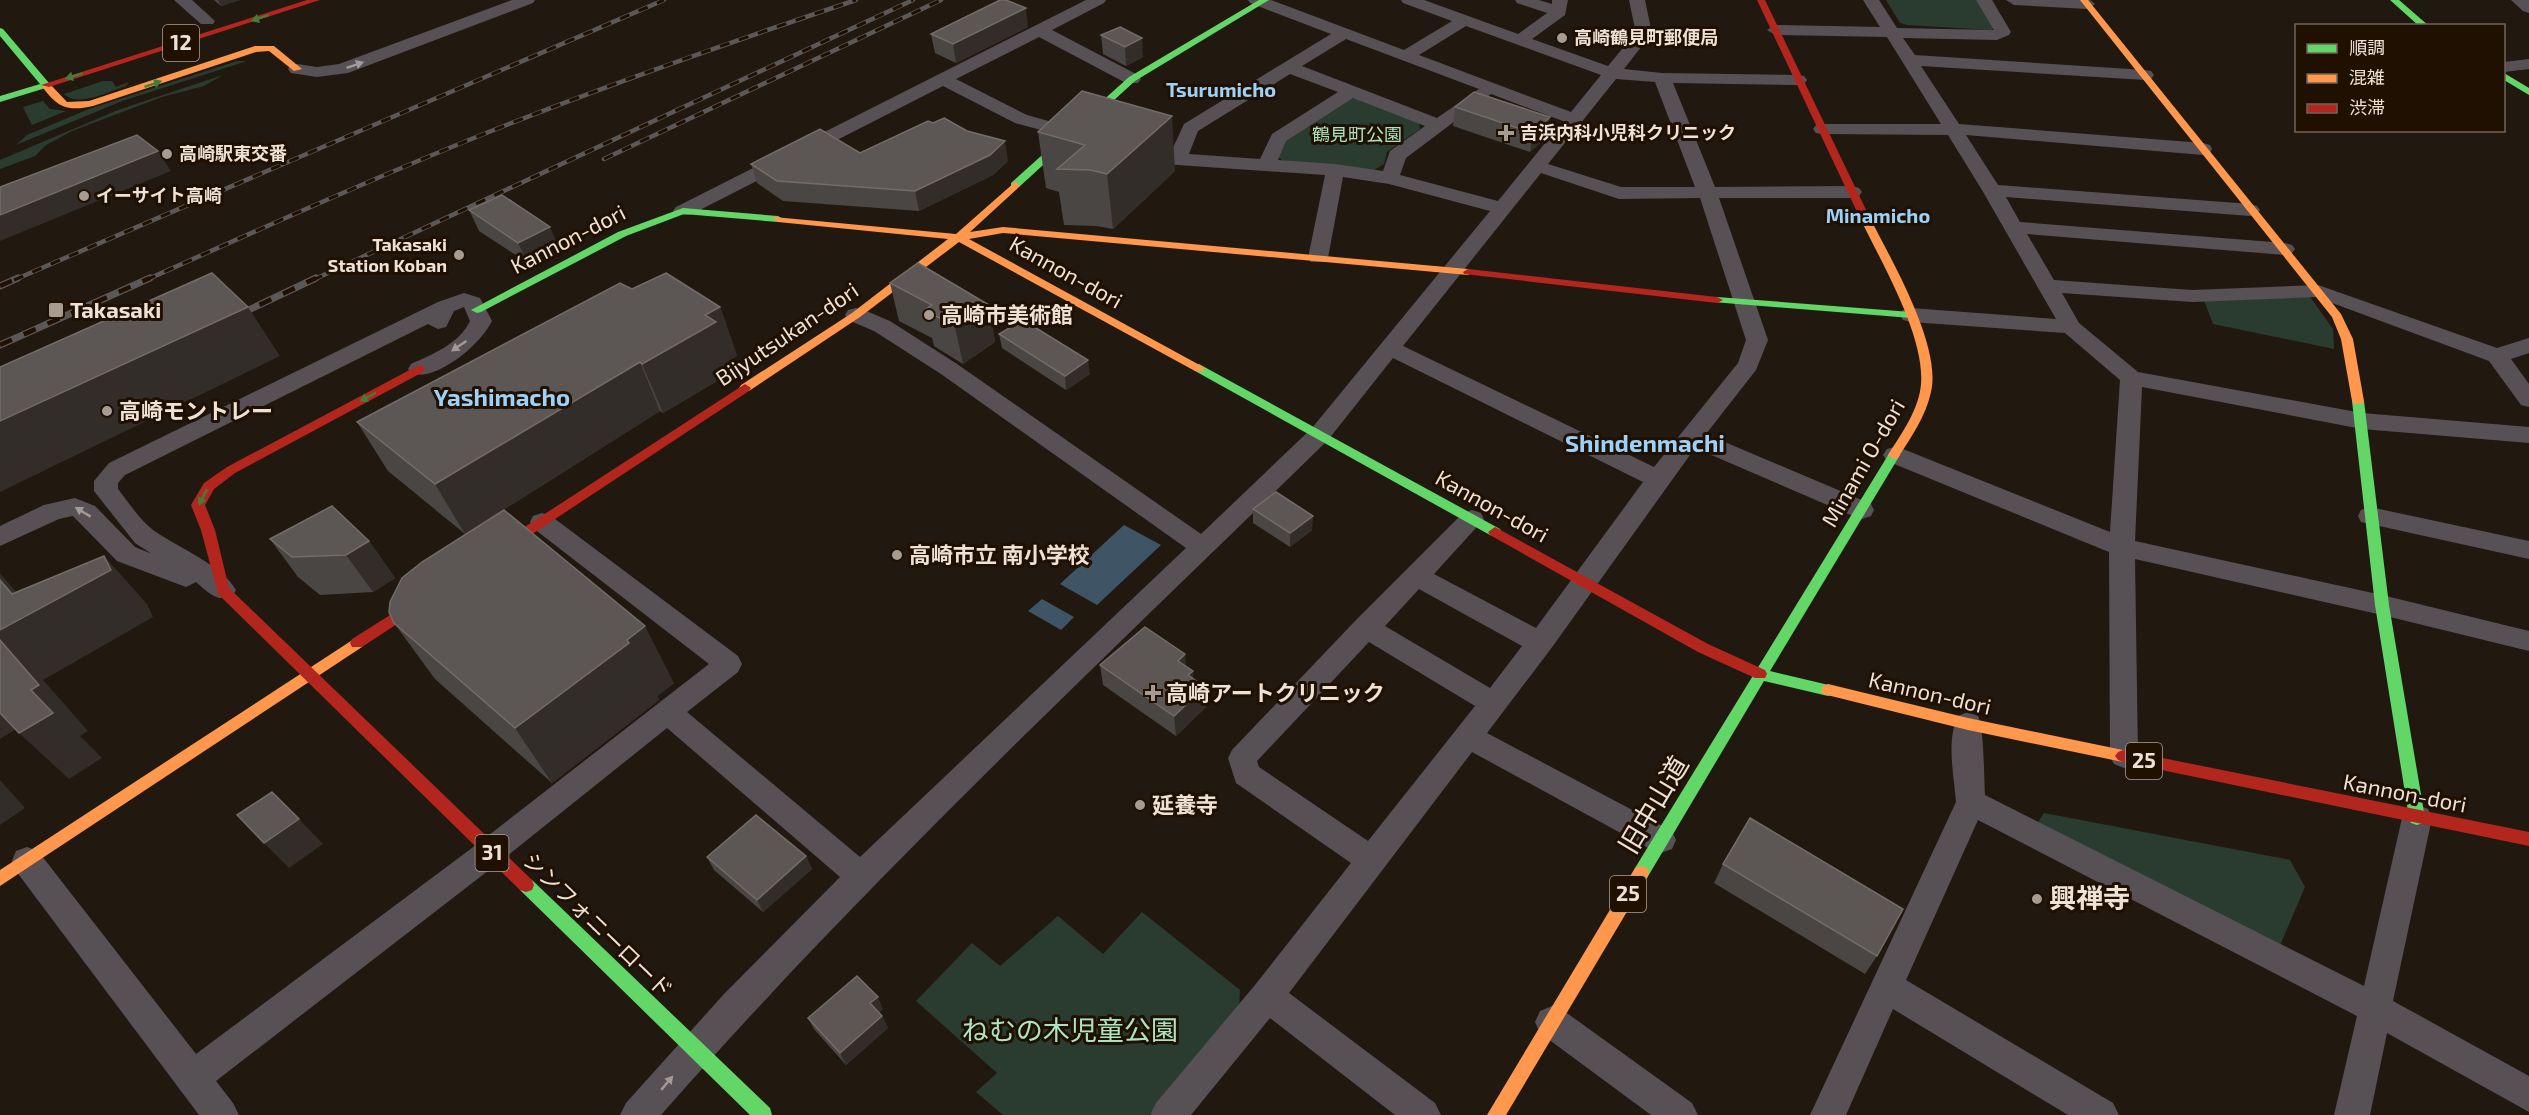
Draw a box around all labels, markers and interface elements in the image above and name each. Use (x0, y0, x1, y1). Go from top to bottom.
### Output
one-way arrow (251, 13, 269, 23)
legend (2295, 24, 2505, 132)
road number: 12 (163, 25, 199, 61)
place label: 高崎鶴見町郵便局 (1574, 26, 1718, 48)
marker: 高崎鶴見町郵便局 (1555, 31, 1569, 45)
text: 順調 (2349, 36, 2385, 58)
one-way arrow (346, 59, 364, 69)
text: 混雑 (2349, 66, 2385, 88)
one-way arrow (65, 72, 83, 81)
district label: Tsurumicho (1166, 77, 1276, 101)
one-way arrow (144, 78, 162, 88)
text: 渋滞 (2349, 96, 2385, 118)
place label: 吉浜内科小児科クリニック (1520, 121, 1736, 143)
park label: 鶴見町公園 (1312, 123, 1402, 145)
marker: 吉浜内科小児科クリニック (1497, 124, 1515, 142)
place label: 高崎駅東交番 (179, 142, 287, 164)
marker: 高崎駅東交番 (160, 147, 174, 161)
place label: イーサイト高崎 (96, 184, 222, 206)
marker: イーサイト高崎 (77, 189, 91, 203)
street label: Kannon-dori (506, 198, 629, 278)
district label: Minamicho (1826, 203, 1930, 227)
street label: Kannon-dori (1005, 229, 1128, 313)
place label: Takasaki Station Koban (328, 233, 447, 276)
marker: Takasaki Station Koban (452, 248, 466, 262)
street label: Bijyutsukan-dori (710, 276, 863, 391)
place label: Takasaki (70, 296, 161, 322)
marker: Takasaki (47, 301, 65, 319)
place label: 高崎市美術館 (941, 301, 1073, 327)
marker: 高崎市美術館 (922, 308, 936, 322)
one-way arrow (451, 341, 467, 352)
district label: Yashimacho (434, 382, 570, 411)
one-way arrow (359, 392, 376, 402)
street label: Minami O-dori (1815, 394, 1909, 531)
place label: 高崎モントレー (119, 397, 273, 423)
marker: 高崎モントレー (100, 404, 114, 418)
district label: Shindenmachi (1565, 428, 1725, 457)
street label: Kannon-dori (1431, 463, 1554, 547)
one-way arrow (199, 489, 208, 506)
one-way arrow (75, 507, 91, 518)
place label: 高崎市立 南小学校 (909, 541, 1090, 567)
marker: 高崎市立 南小学校 (890, 548, 904, 562)
street label: Kannon-dori (1866, 665, 1994, 719)
place label: 高崎アートクリニック (1166, 679, 1385, 705)
marker: 高崎アートクリニック (1144, 684, 1162, 702)
road number: 25 (2126, 743, 2162, 779)
street label: 旧中山道 (1611, 749, 1694, 858)
street label: Kannon-dori (2341, 767, 2469, 817)
place label: 延養寺 (1152, 791, 1218, 817)
marker: 延養寺 (1133, 798, 1147, 812)
road number: 31 (476, 835, 508, 871)
street label: シンフォニーロード (519, 846, 679, 1002)
road number: 25 (1610, 876, 1646, 912)
place label: 興禅寺 (2049, 881, 2130, 913)
marker: 興禅寺 (2030, 892, 2044, 906)
park label: ねむの木児童公園 (962, 1013, 1178, 1045)
one-way arrow (661, 1075, 674, 1091)

